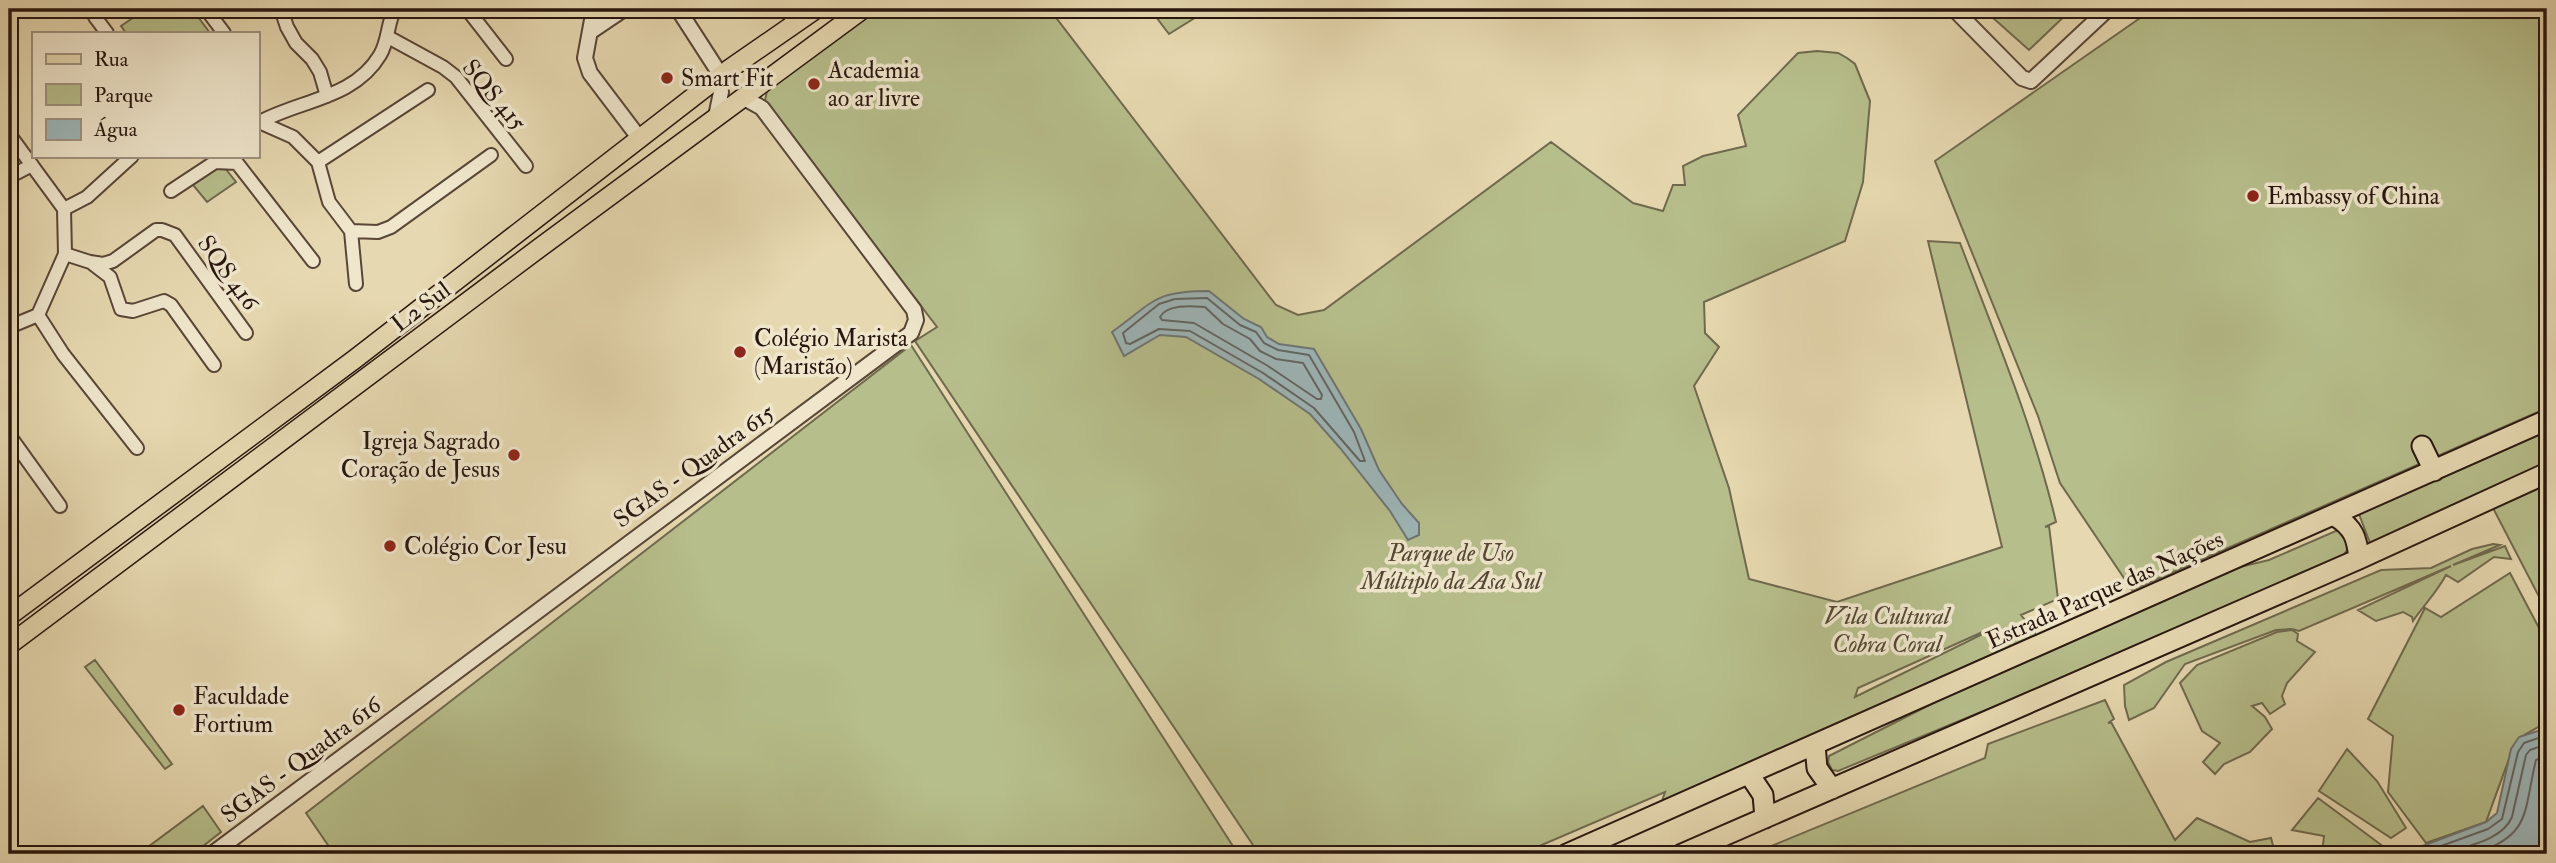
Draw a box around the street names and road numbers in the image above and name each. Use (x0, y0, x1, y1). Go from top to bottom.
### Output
street label: SQS 415 (455, 53, 533, 137)
street label: SQS 416 (190, 229, 267, 318)
street label: L2 Sul (385, 275, 457, 339)
street label: SGAS - Quadra 615 (607, 397, 781, 535)
street label: Estrada Parque das Nações (1982, 524, 2228, 656)
street label: SGAS - Quadra 616 (215, 688, 389, 830)

